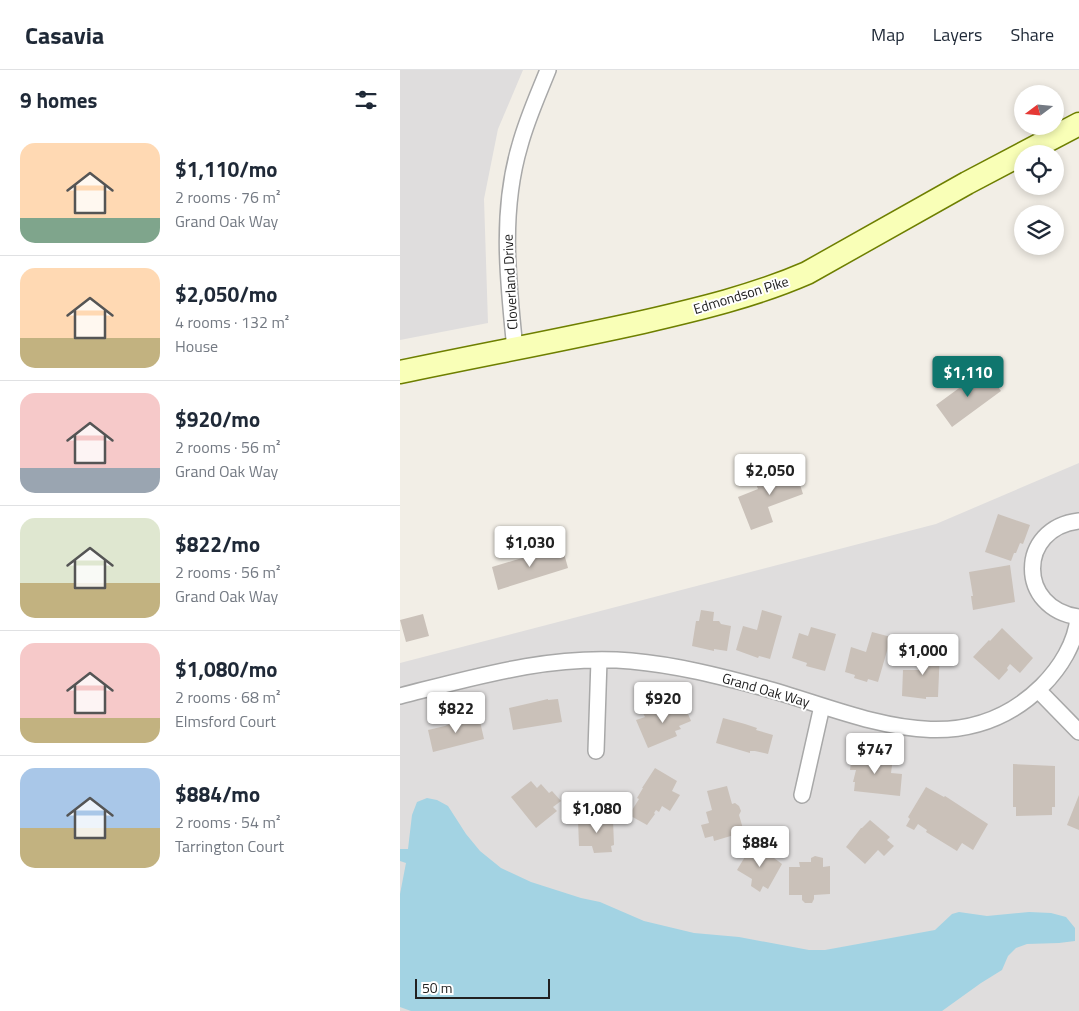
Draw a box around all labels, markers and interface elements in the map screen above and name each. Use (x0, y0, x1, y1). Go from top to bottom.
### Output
text: Casavia (25, 17, 104, 53)
text: Map (871, 21, 905, 48)
text: Layers (933, 21, 982, 48)
text: Share (1010, 21, 1054, 48)
text: 9 homes (20, 84, 97, 116)
north arrow (1014, 85, 1064, 135)
map controls (1014, 85, 1064, 255)
icon: filters (352, 86, 380, 114)
button: locate (1014, 145, 1064, 195)
text: $1,110/mo (175, 153, 277, 185)
icon: home (60, 163, 120, 223)
text: 2 rooms · 76 m² (175, 185, 280, 209)
button: layers (1014, 205, 1064, 255)
text: Grand Oak Way (175, 209, 278, 233)
street label: Cloverland Drive (497, 234, 522, 330)
street label: Edmondson Pike (691, 270, 791, 319)
text: $2,050/mo (175, 278, 277, 310)
icon: home (60, 288, 120, 348)
text: 4 rooms · 132 m² (175, 310, 289, 334)
text: House (175, 334, 218, 358)
pin: $1,110 (927, 356, 1009, 398)
text: $1,110 (943, 360, 993, 384)
text: $920/mo (175, 403, 260, 435)
icon: home (60, 413, 120, 473)
text: 2 rooms · 56 m² (175, 435, 280, 459)
pin: $2,050 (729, 454, 811, 496)
text: $2,050 (745, 458, 795, 482)
text: Grand Oak Way (175, 459, 278, 483)
pin: $1,030 (489, 526, 571, 568)
text: $822/mo (175, 528, 260, 560)
text: $1,030 (505, 530, 555, 554)
icon: home (60, 538, 120, 598)
text: 2 rooms · 56 m² (175, 560, 280, 584)
text: Grand Oak Way (175, 584, 278, 608)
pin: $1,000 (882, 634, 964, 676)
text: $1,000 (898, 638, 948, 662)
text: $1,080/mo (175, 653, 277, 685)
icon: home (60, 663, 120, 723)
street label: Grand Oak Way (720, 667, 813, 712)
pin: $920 (633, 682, 693, 724)
text: 2 rooms · 68 m² (175, 685, 280, 709)
text: $920 (645, 686, 681, 710)
pin: $822 (426, 692, 486, 734)
text: $822 (438, 696, 474, 720)
text: Elmsford Court (175, 709, 276, 733)
pin: $747 (845, 732, 905, 775)
text: $747 (857, 737, 893, 761)
text: $884/mo (175, 778, 260, 810)
icon: home (60, 788, 120, 848)
pin: $1,080 (556, 792, 638, 834)
text: $1,080 (572, 796, 622, 820)
text: 2 rooms · 54 m² (175, 810, 280, 834)
pin: $884 (730, 826, 790, 868)
text: $884 (742, 830, 778, 854)
text: Tarrington Court (175, 834, 284, 858)
scale bar (415, 976, 550, 999)
text: 50 m (422, 977, 452, 998)

